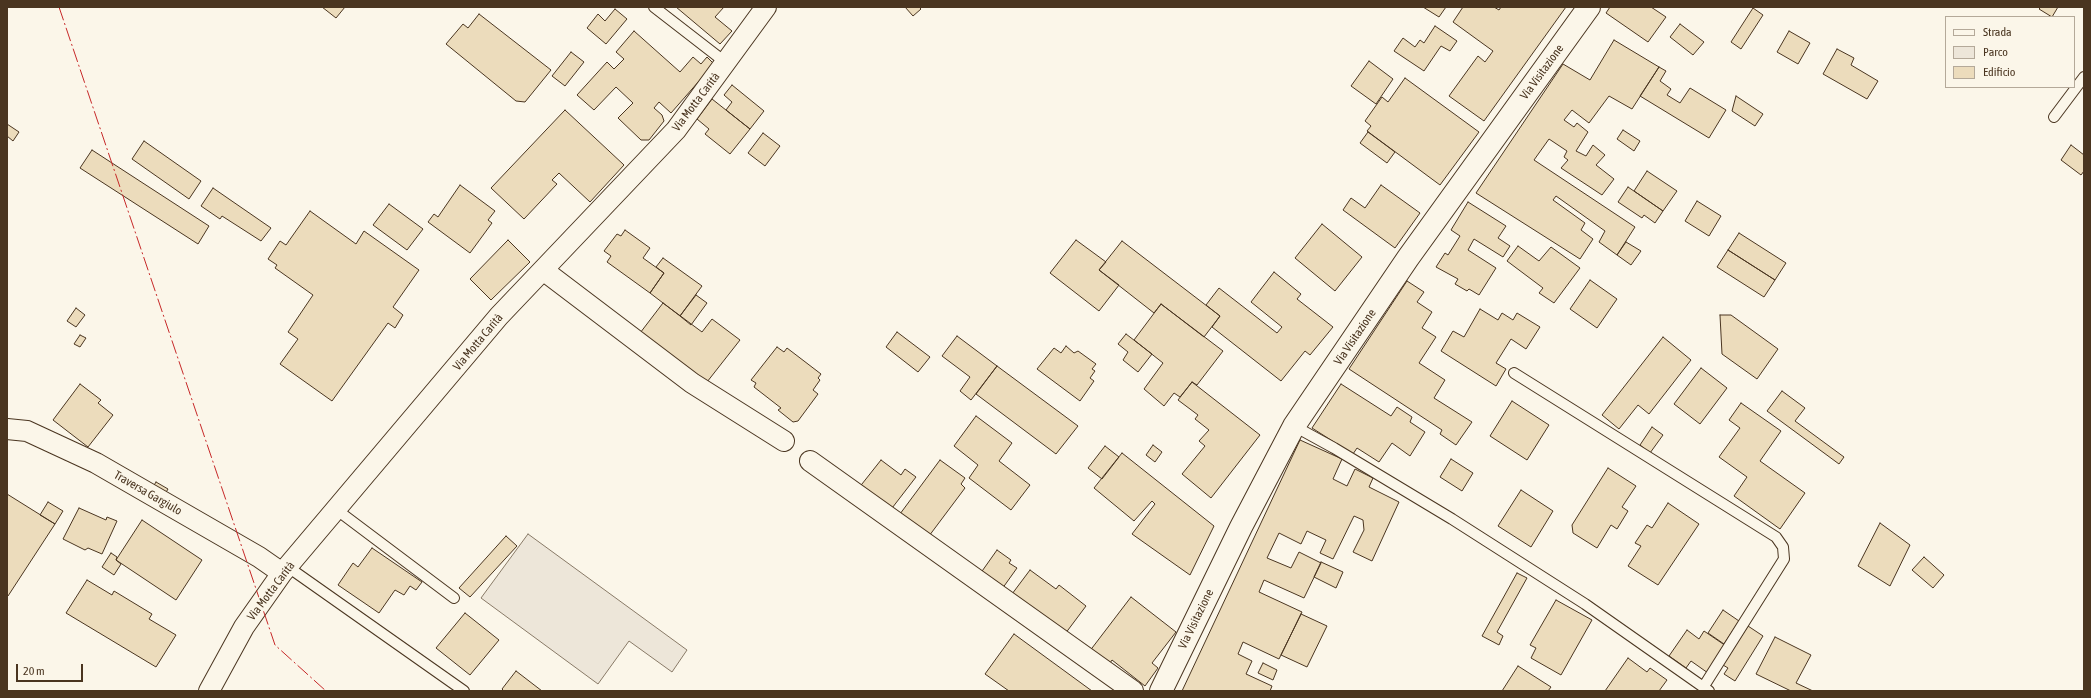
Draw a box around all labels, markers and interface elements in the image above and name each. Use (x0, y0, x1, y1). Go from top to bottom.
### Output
legend (1945, 16, 2075, 88)
text: Strada (1983, 25, 2012, 39)
street label: Via Visitazione (1517, 42, 1567, 102)
text: Parco (1983, 45, 2008, 59)
text: Edificio (1983, 65, 2015, 79)
street label: Via Motta Carità (669, 70, 723, 134)
street label: Via Visitazione (1331, 306, 1379, 368)
street label: Via Motta Carità (450, 311, 506, 373)
street label: Traversa Gargiulo (111, 468, 185, 518)
street label: Via Motta Carità (244, 559, 298, 623)
street label: Via Visitazione (1175, 587, 1217, 651)
scale bar (18, 656, 85, 682)
text: 20 m (23, 664, 45, 678)

